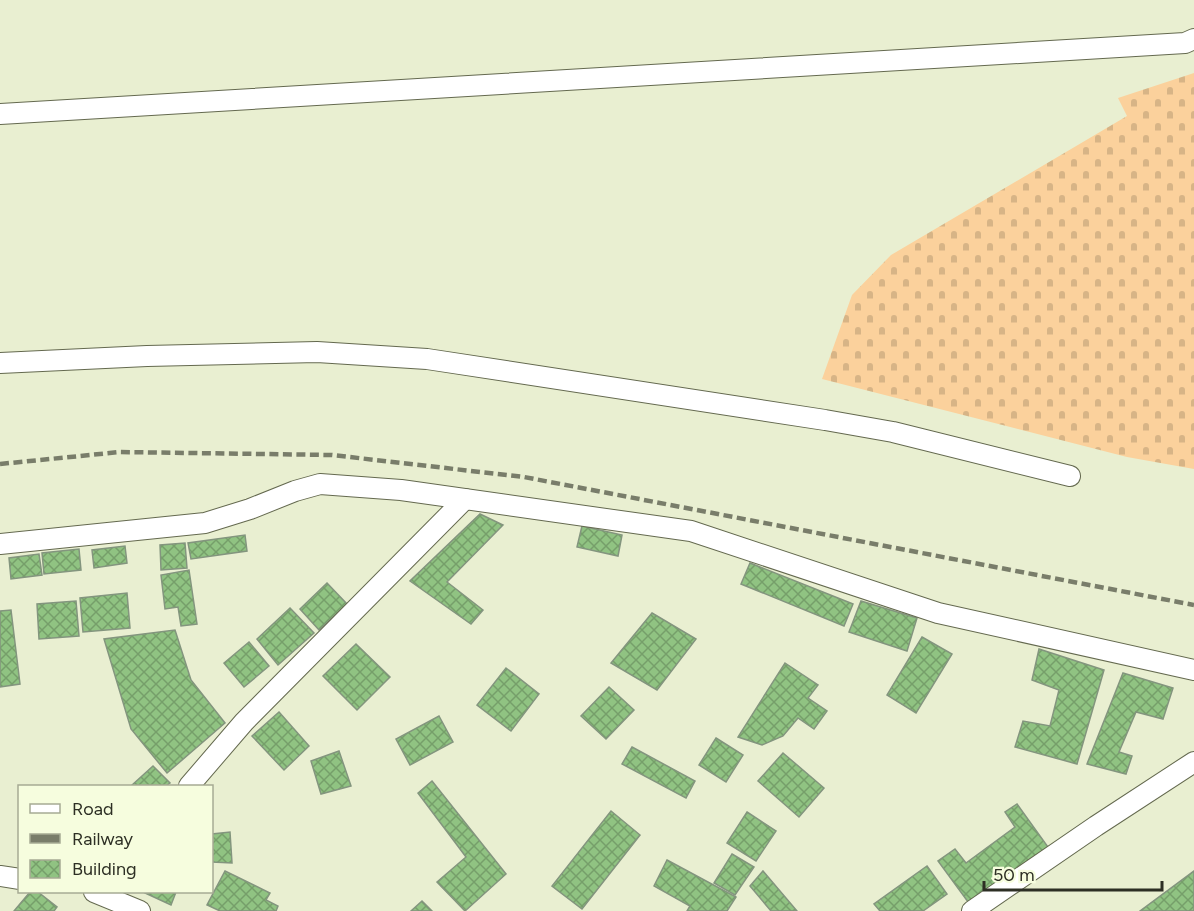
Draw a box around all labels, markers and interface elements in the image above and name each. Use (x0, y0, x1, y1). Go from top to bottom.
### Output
legend (18, 785, 213, 893)
text: Road (72, 798, 113, 820)
text: Railway (72, 828, 134, 850)
scale bar (984, 854, 1162, 892)
text: Building (72, 858, 137, 880)
text: 50 m (993, 864, 1035, 886)

